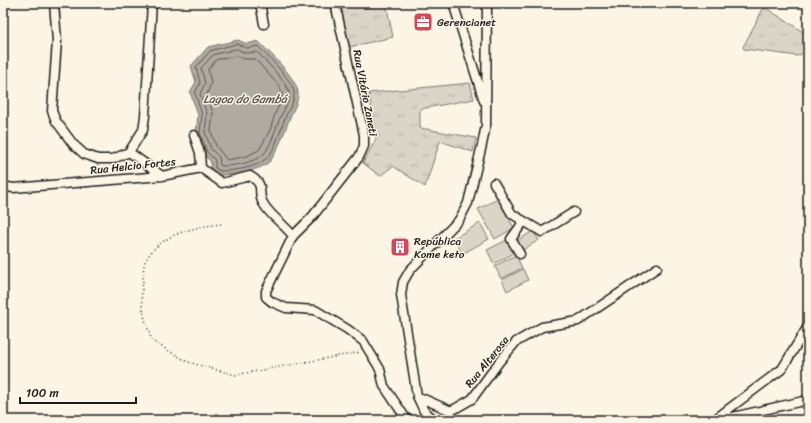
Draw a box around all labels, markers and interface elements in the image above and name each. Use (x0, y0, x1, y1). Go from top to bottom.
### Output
office icon: Gerencianet (412, 11, 434, 33)
place label: Gerencianet (437, 13, 496, 32)
street label: Rua Vitório Zaneti (347, 48, 383, 139)
water label: Lagoa do Gambá (203, 88, 289, 110)
street label: Rua Helcio Fortes (89, 152, 178, 180)
place label: República Kome keto (414, 232, 465, 264)
building icon: República Kome keto (389, 236, 411, 258)
street label: Rua Alterosa (460, 332, 514, 392)
scale bar (20, 379, 136, 405)
text: 100 m (26, 382, 59, 404)

